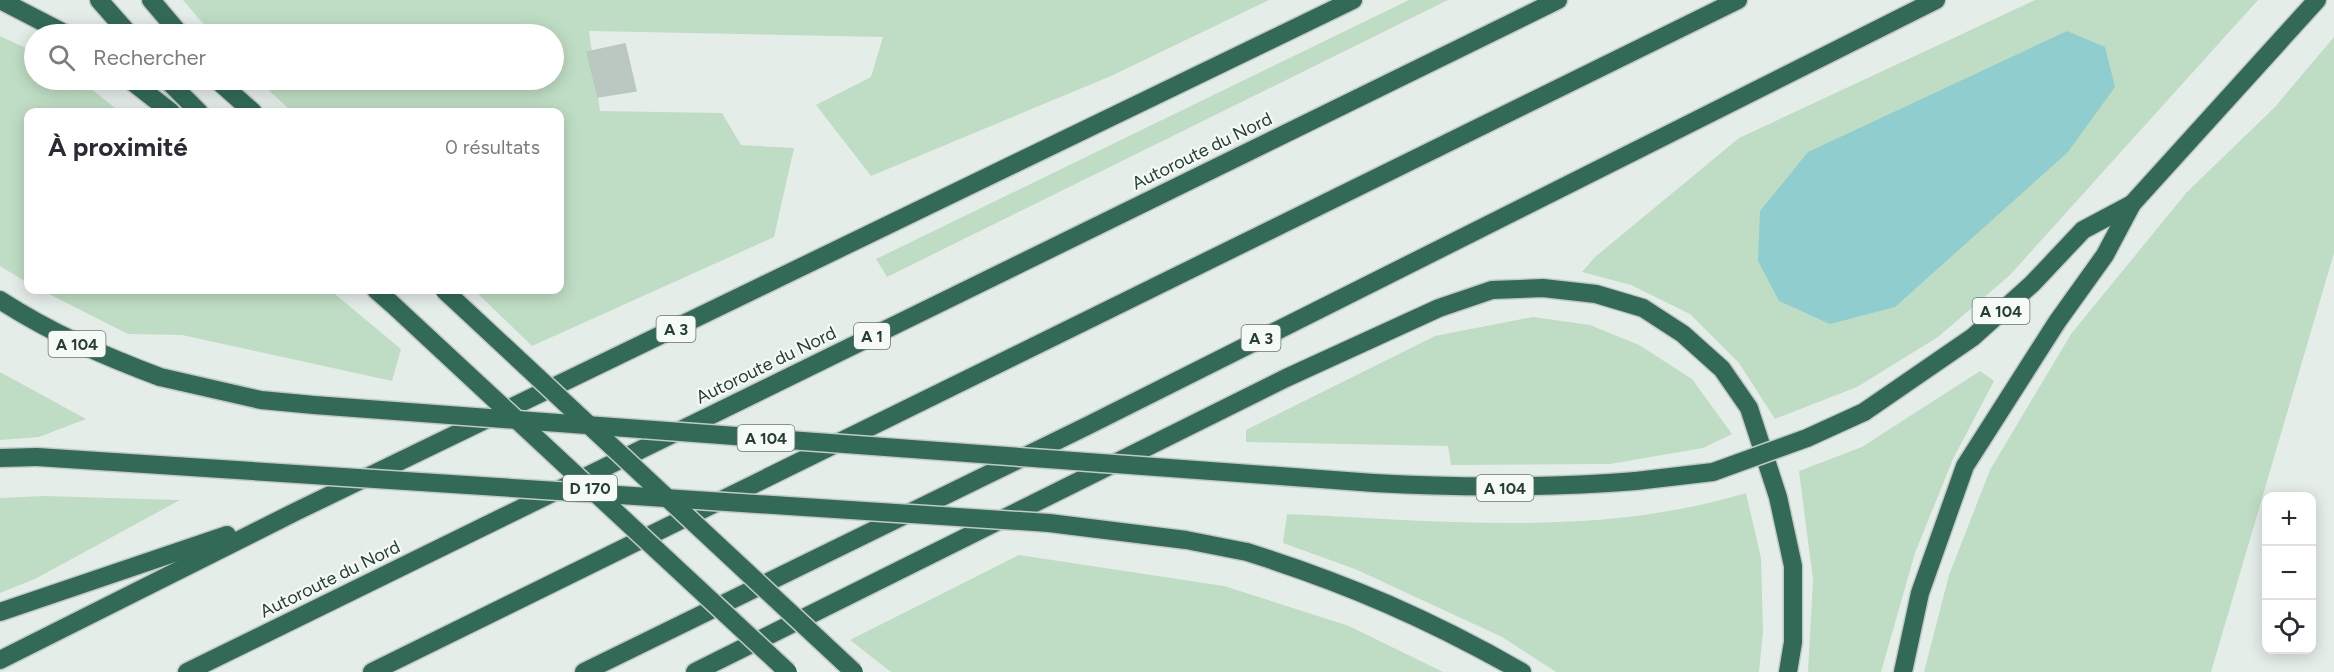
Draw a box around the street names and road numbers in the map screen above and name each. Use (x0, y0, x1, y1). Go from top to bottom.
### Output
street label: Autoroute du Nord (1128, 108, 1276, 194)
road number: A 104 (1972, 298, 2030, 324)
road number: A 3 (656, 316, 696, 342)
street label: Autoroute du Nord (692, 322, 840, 408)
road number: A 1 (854, 323, 890, 349)
road number: A 3 (1242, 325, 1280, 351)
road number: A 104 (48, 331, 106, 357)
road number: A 104 (738, 425, 795, 451)
road number: D 170 (563, 475, 617, 501)
road number: A 104 (1476, 475, 1534, 501)
street label: Autoroute du Nord (256, 536, 404, 622)

